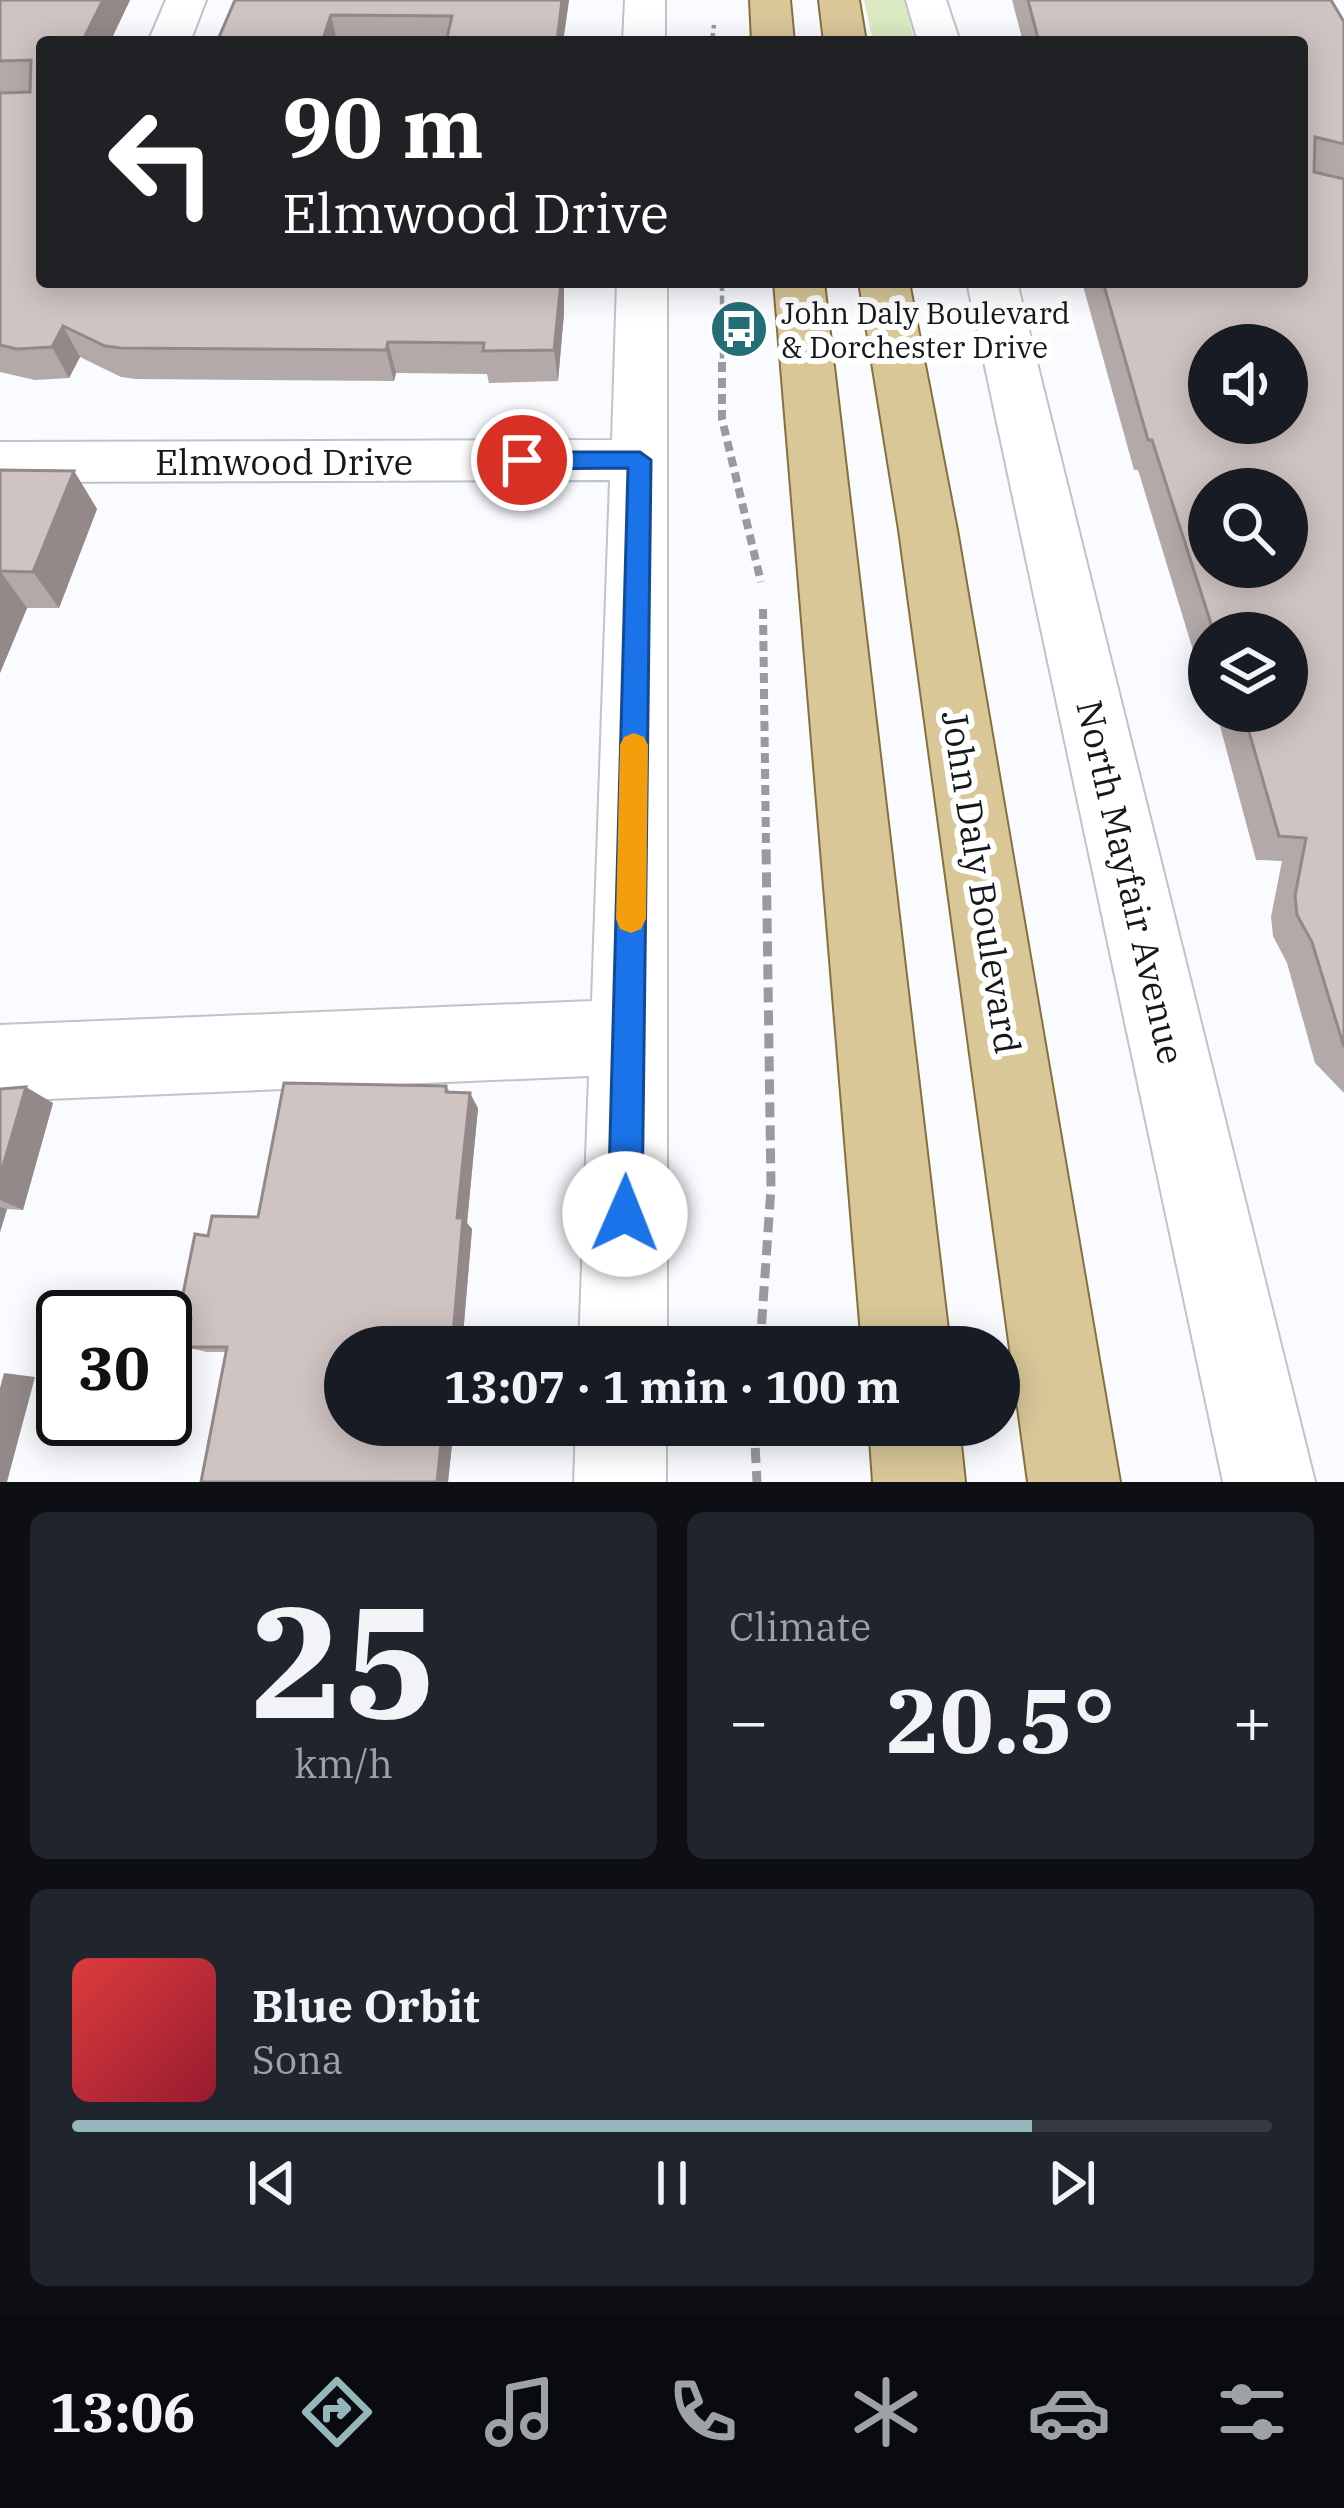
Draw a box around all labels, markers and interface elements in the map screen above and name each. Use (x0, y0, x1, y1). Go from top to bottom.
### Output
text: 90 m (282, 72, 484, 181)
icon: left (84, 84, 240, 240)
text: Elmwood Drive (282, 178, 669, 248)
place label: John Daly Boulevard & Dorchester Drive (781, 293, 1070, 366)
bus stop icon: John Daly Boulevard & Dorchester Drive (708, 298, 770, 360)
map controls (1188, 324, 1308, 732)
button: sound (1188, 324, 1308, 444)
pin (471, 409, 573, 511)
icon: arrive (489, 427, 555, 493)
street label: Elmwood Drive (155, 438, 413, 485)
button: search (1188, 468, 1308, 588)
button: layers (1188, 612, 1308, 732)
street label: North Mayfair Avenue (1066, 695, 1196, 1069)
street label: John Daly Boulevard (932, 707, 1032, 1057)
position arrow (562, 1151, 688, 1277)
speed limit sign: 30 (36, 1290, 192, 1446)
text: 13:07 · 1 min · 100 m (444, 1357, 900, 1415)
text: 25 (250, 1558, 437, 1761)
text: Climate (729, 1601, 871, 1652)
text: 20.5° (886, 1661, 1115, 1778)
text: − (729, 1677, 769, 1763)
text: + (1232, 1677, 1272, 1763)
text: km/h (294, 1738, 393, 1789)
text: Blue Orbit (252, 1976, 480, 2034)
text: Sona (252, 2034, 343, 2085)
icon: previous (239, 2150, 305, 2216)
icon: pause (639, 2150, 705, 2216)
icon: next (1039, 2150, 1105, 2216)
icon: directions (295, 2370, 379, 2454)
icon: music (478, 2370, 562, 2454)
icon: phone (661, 2370, 745, 2454)
icon: climate (844, 2370, 928, 2454)
icon: car (1027, 2370, 1111, 2454)
icon: filters (1210, 2370, 1294, 2454)
text: 13:06 (50, 2377, 196, 2447)

